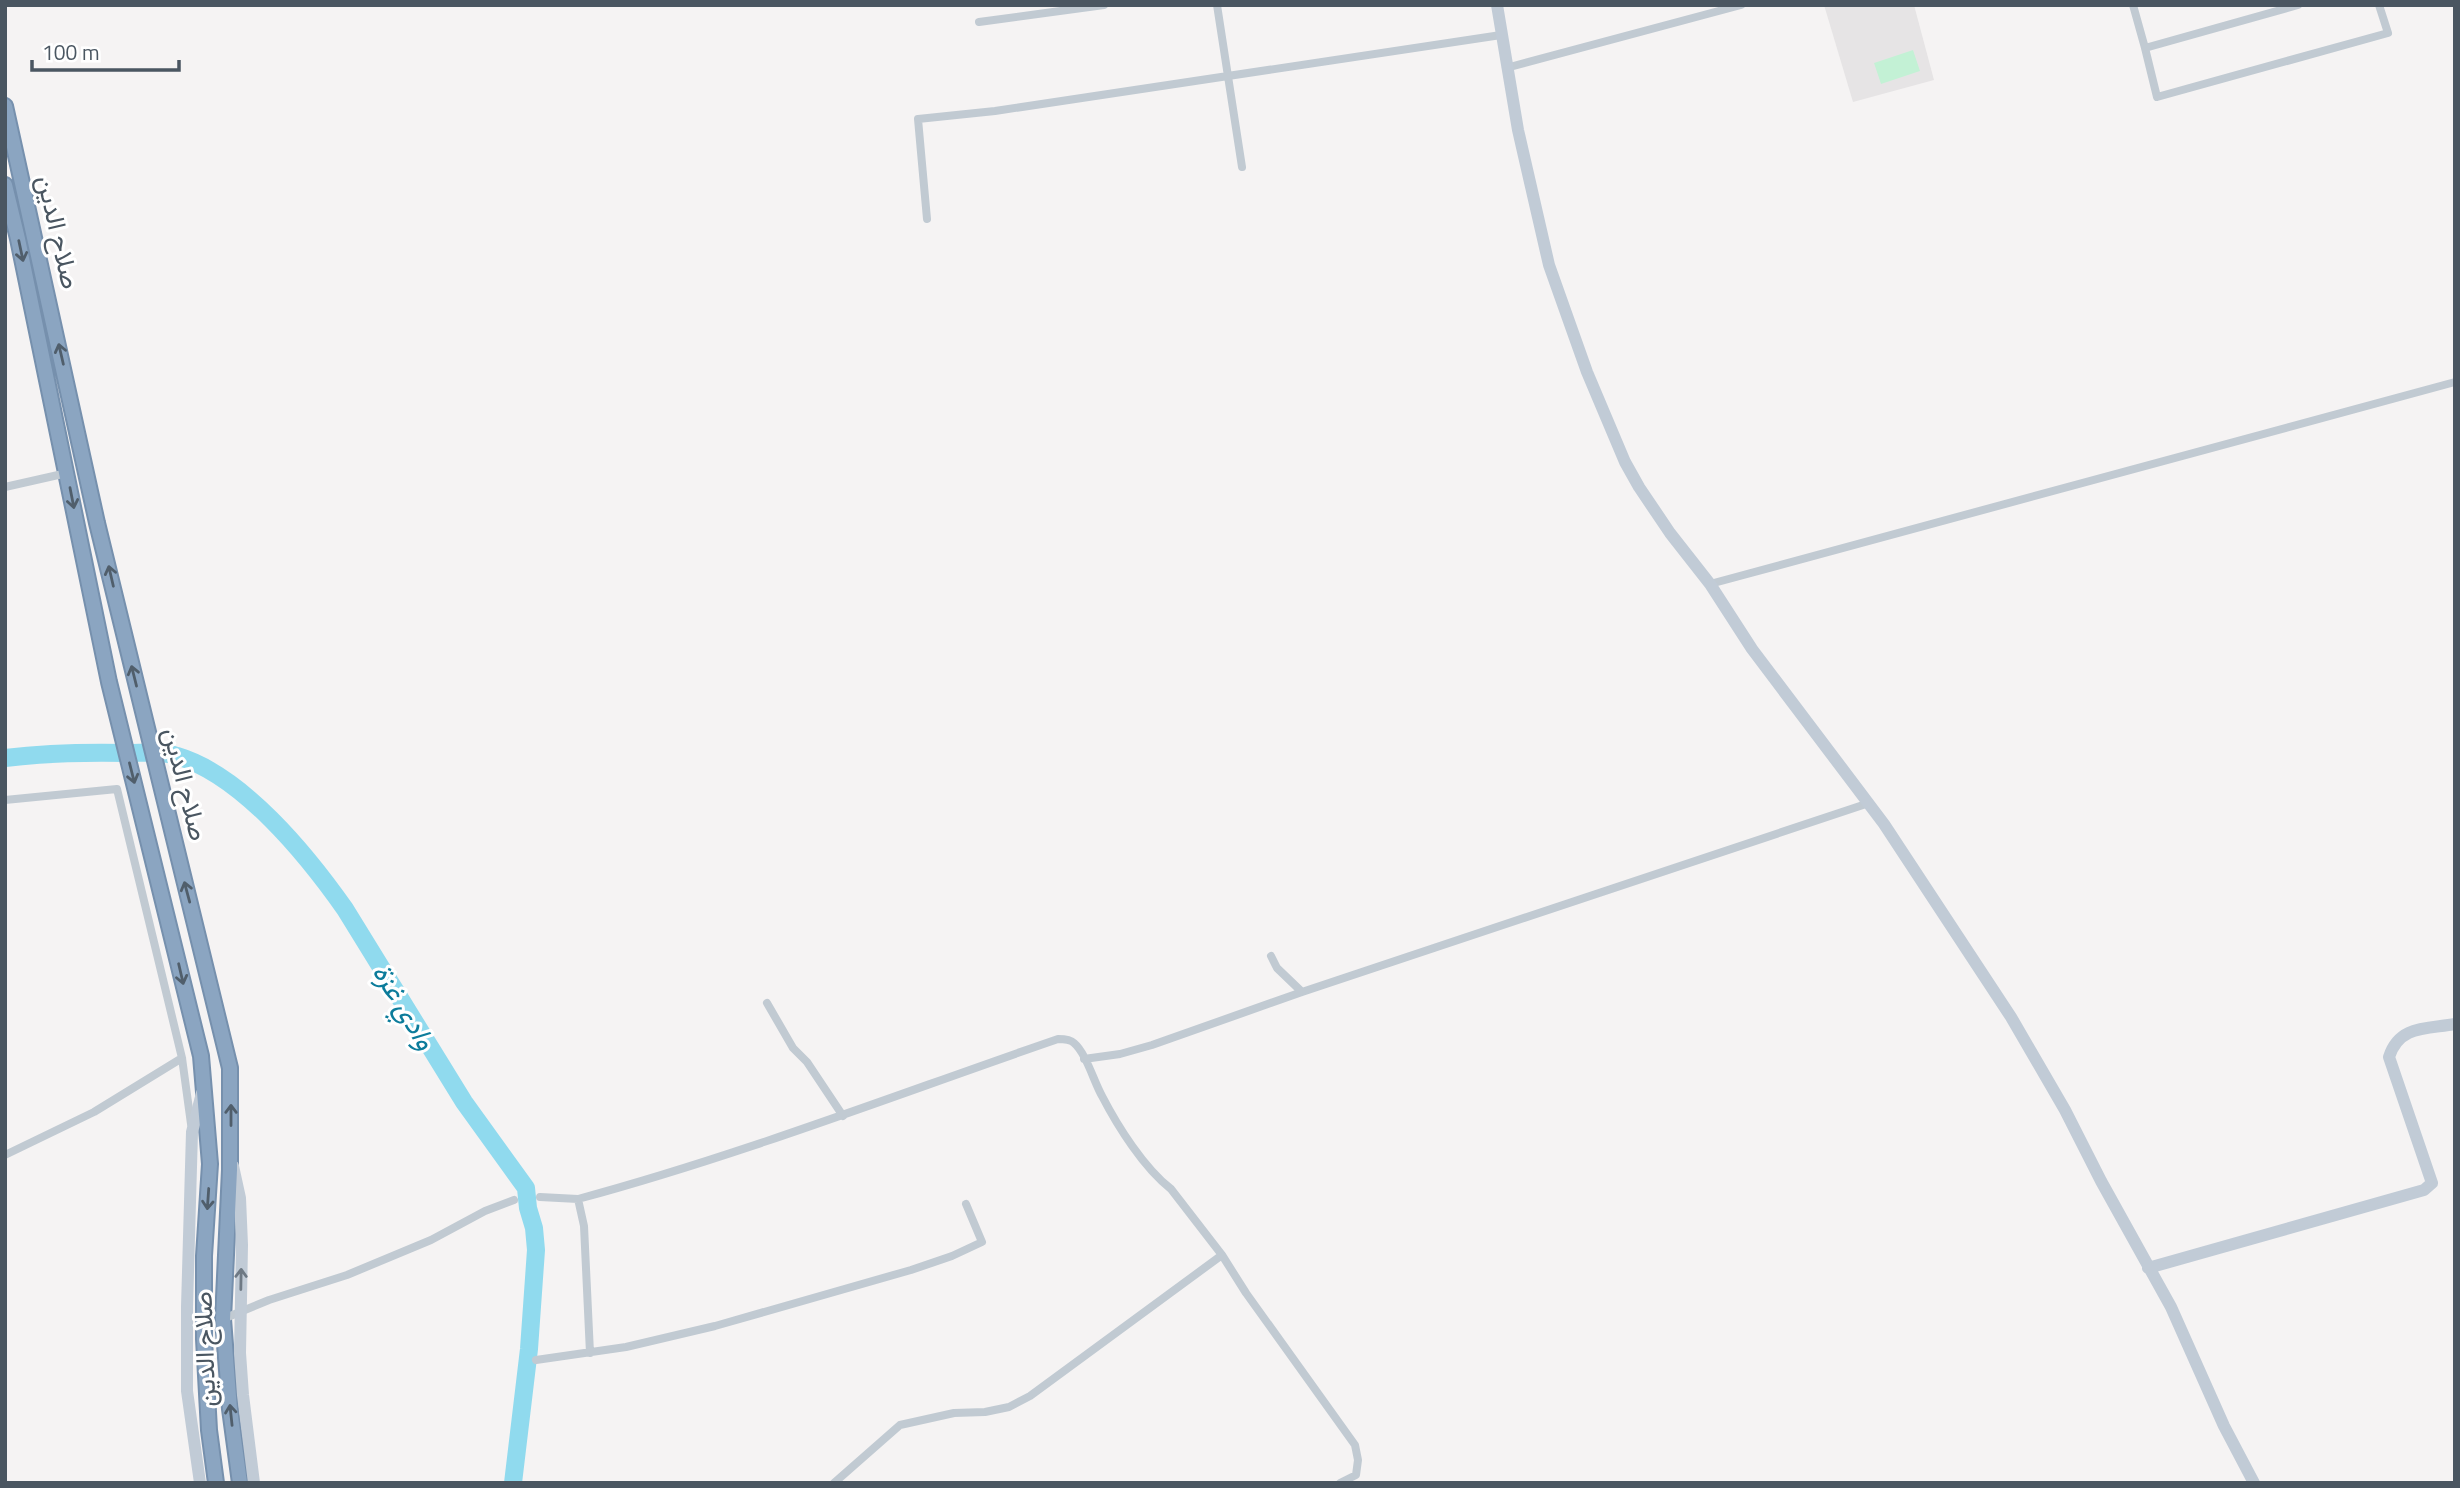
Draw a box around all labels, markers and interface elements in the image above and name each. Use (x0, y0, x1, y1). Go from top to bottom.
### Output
scale bar (32, 28, 178, 72)
text: 100 m (42, 36, 99, 68)
street label: صلاح الدين (27, 171, 91, 293)
one-way arrow (15, 239, 29, 262)
one-way arrow (54, 343, 67, 366)
one-way arrow (65, 486, 79, 509)
one-way arrow (104, 565, 117, 588)
one-way arrow (127, 665, 140, 688)
street label: صلاح الدين (153, 723, 219, 845)
one-way arrow (126, 761, 139, 784)
one-way arrow (180, 882, 193, 904)
water label: وادي غزة (361, 954, 448, 1059)
one-way arrow (175, 962, 188, 985)
one-way arrow (224, 1103, 238, 1126)
one-way arrow (201, 1187, 214, 1209)
one-way arrow (234, 1268, 247, 1291)
street label: صلاح الدين (182, 1291, 226, 1407)
one-way arrow (224, 1404, 237, 1427)

